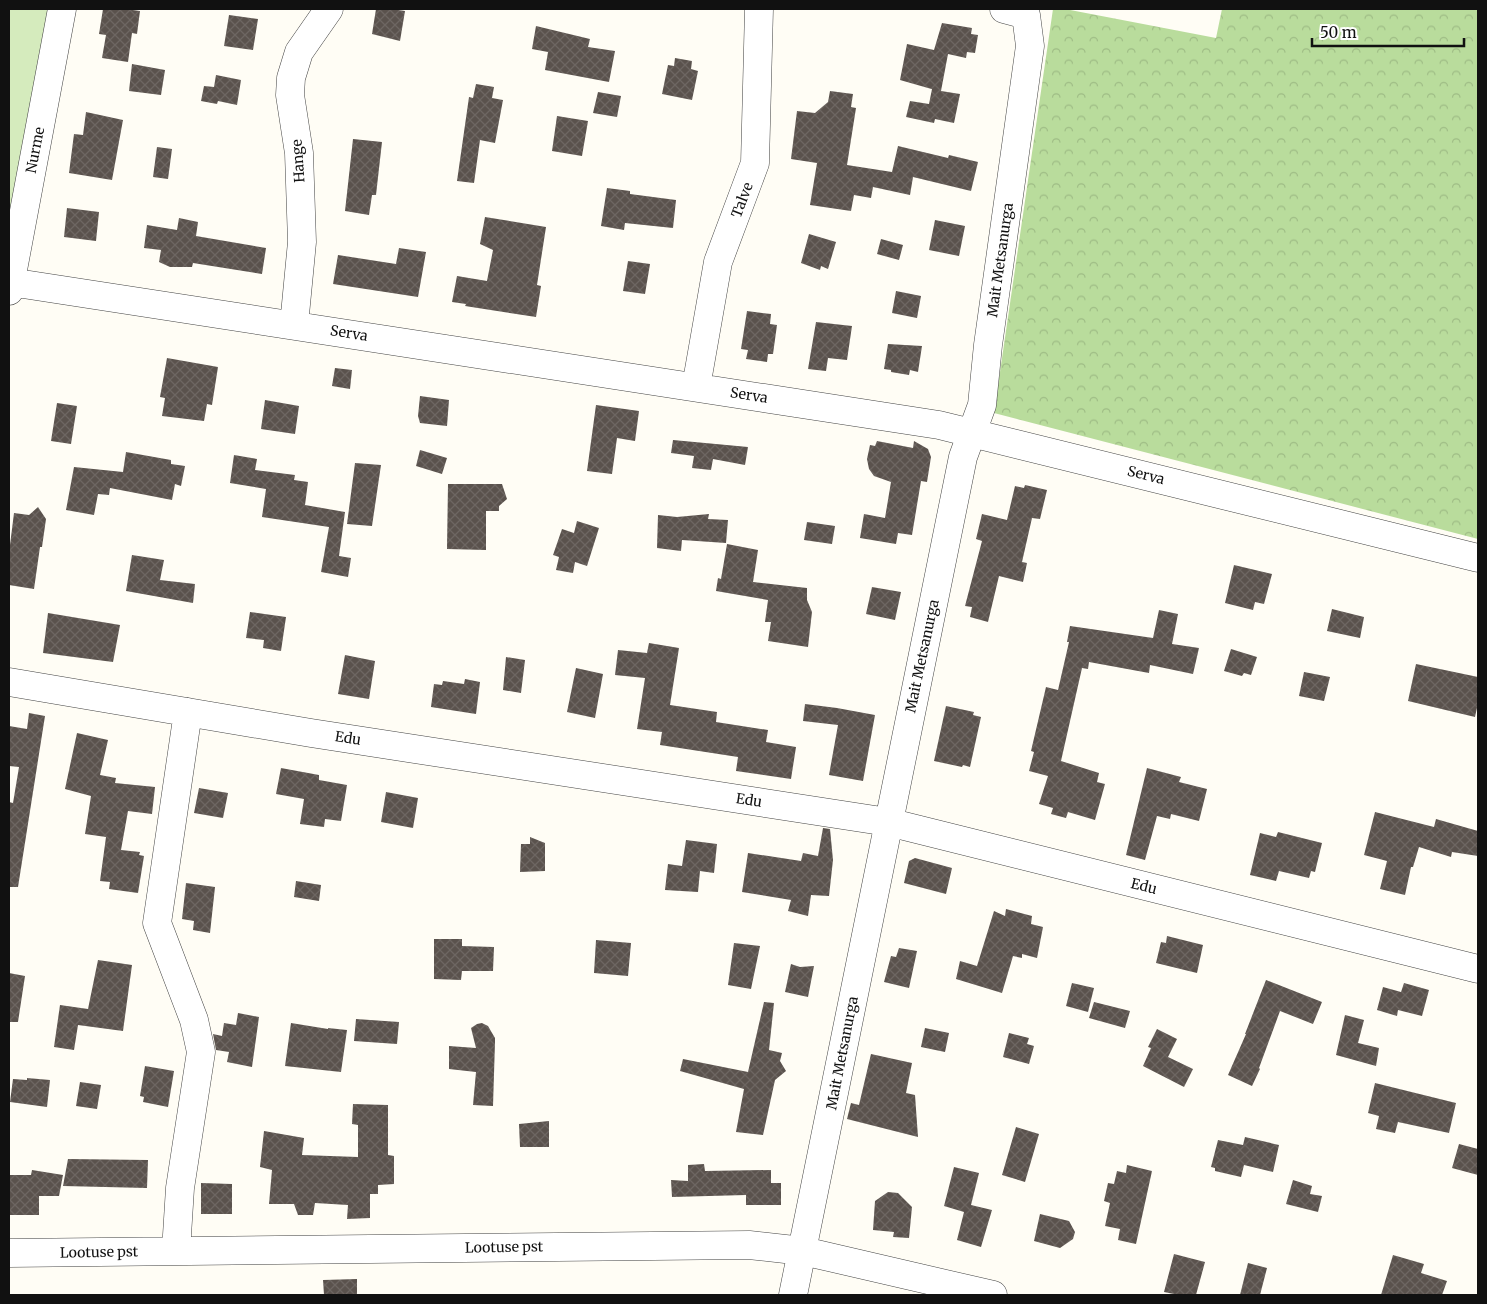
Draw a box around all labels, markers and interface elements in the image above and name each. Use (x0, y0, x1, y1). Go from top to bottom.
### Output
scale bar (1312, 15, 1464, 47)
text: 50 m (1320, 23, 1357, 42)
street label: Nurme (22, 125, 48, 175)
street label: Hange (288, 139, 308, 183)
street label: Talve (727, 180, 757, 220)
street label: Mait Metsanurga (983, 201, 1017, 318)
street label: Serva (329, 321, 370, 345)
street label: Serva (729, 383, 770, 407)
street label: Serva (1125, 462, 1167, 488)
street label: Mait Metsanurga (901, 597, 943, 714)
street label: Edu (334, 727, 363, 749)
street label: Edu (735, 789, 764, 811)
street label: Edu (1129, 874, 1159, 898)
street label: Mait Metsanurga (822, 994, 862, 1111)
street label: Lootuse pst (465, 1237, 544, 1257)
street label: Lootuse pst (60, 1242, 139, 1262)

